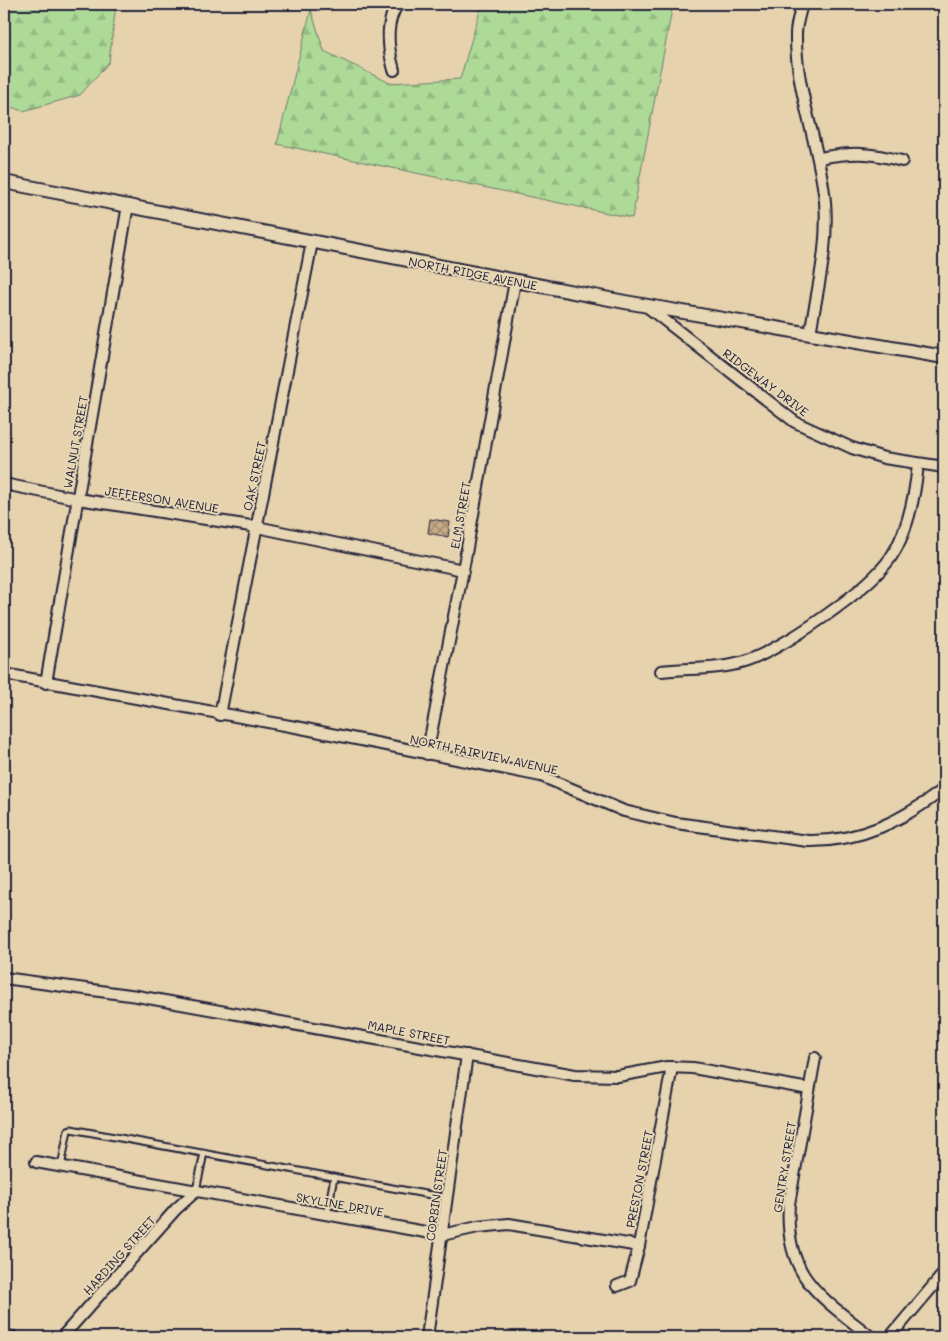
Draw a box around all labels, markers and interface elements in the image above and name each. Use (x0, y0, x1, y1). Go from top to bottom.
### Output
street label: NORTH RIDGE AVENUE (407, 253, 539, 293)
street label: RIDGEWAY DRIVE (720, 345, 812, 420)
street label: WALNUT STREET (59, 394, 91, 490)
street label: OAK STREET (239, 440, 269, 512)
street label: ELM STREET (446, 480, 474, 550)
street label: JEFFERSON AVENUE (104, 482, 220, 516)
street label: NORTH FAIRVIEW AVENUE (409, 730, 560, 778)
street label: MAPLE STREET (366, 1016, 452, 1048)
street label: GENTRY STREET (769, 1120, 799, 1214)
street label: PRESTON STREET (622, 1129, 656, 1229)
street label: CORBIN STREET (422, 1148, 450, 1242)
street label: SKYLINE DRIVE (295, 1188, 385, 1220)
street label: HARDING STREET (79, 1212, 159, 1298)

